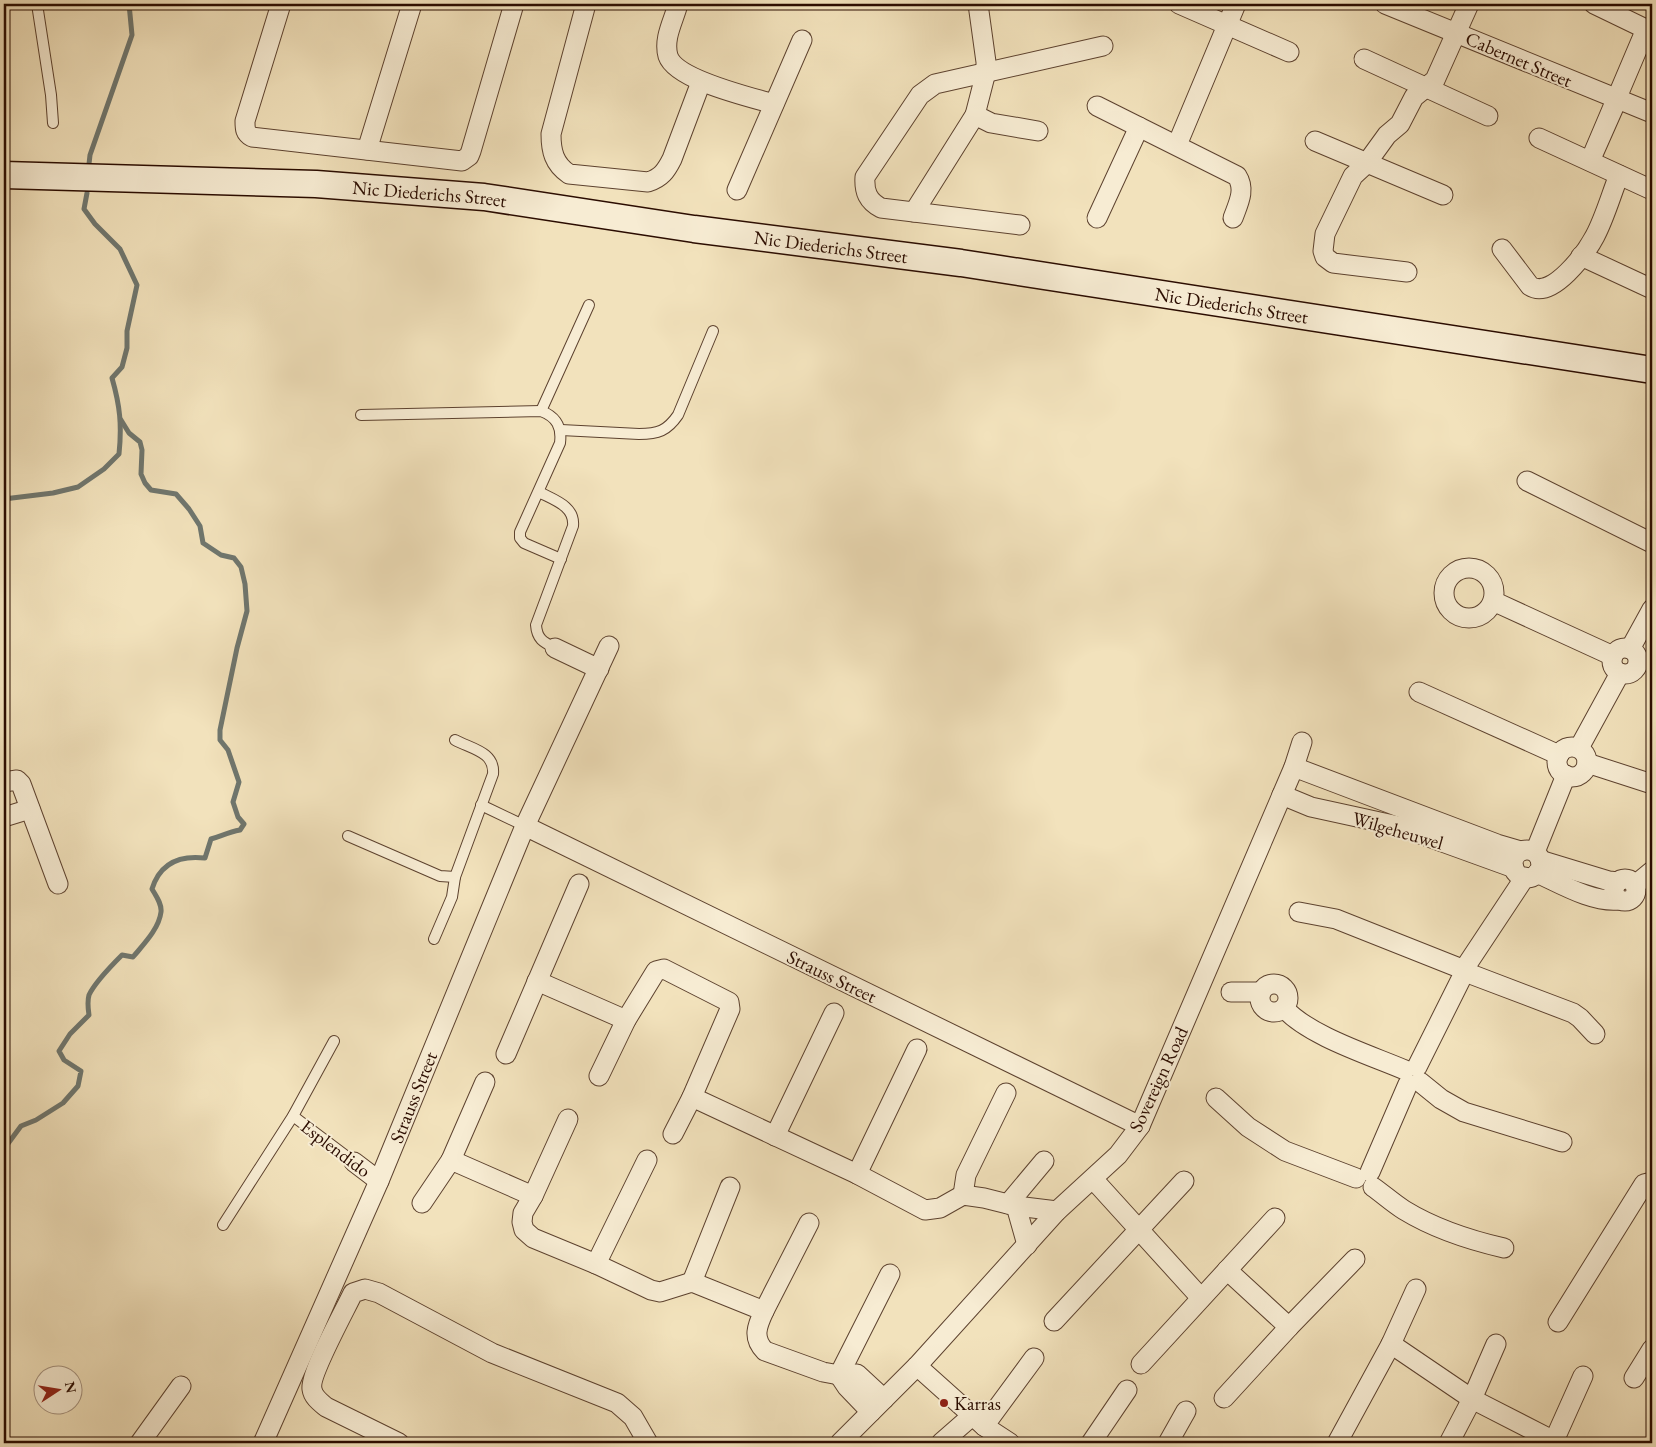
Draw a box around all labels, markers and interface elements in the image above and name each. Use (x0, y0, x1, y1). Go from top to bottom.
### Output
street label: Cabernet Street (1462, 26, 1576, 93)
street label: Nic Diederichs Street (351, 175, 508, 213)
street label: Nic Diederichs Street (752, 225, 909, 269)
street label: Nic Diederichs Street (1153, 281, 1310, 330)
street label: Wilgeheuwel (1349, 806, 1447, 856)
street label: Strauss Street (783, 944, 881, 1009)
street label: Sovereign Road (1123, 1022, 1194, 1136)
street label: Strauss Street (384, 1048, 443, 1147)
street label: Esplendido (296, 1114, 376, 1183)
north arrow (32, 1364, 82, 1414)
text: N (61, 1380, 81, 1395)
place label: Karras (954, 1391, 1001, 1416)
marker: Karras (938, 1397, 950, 1409)

